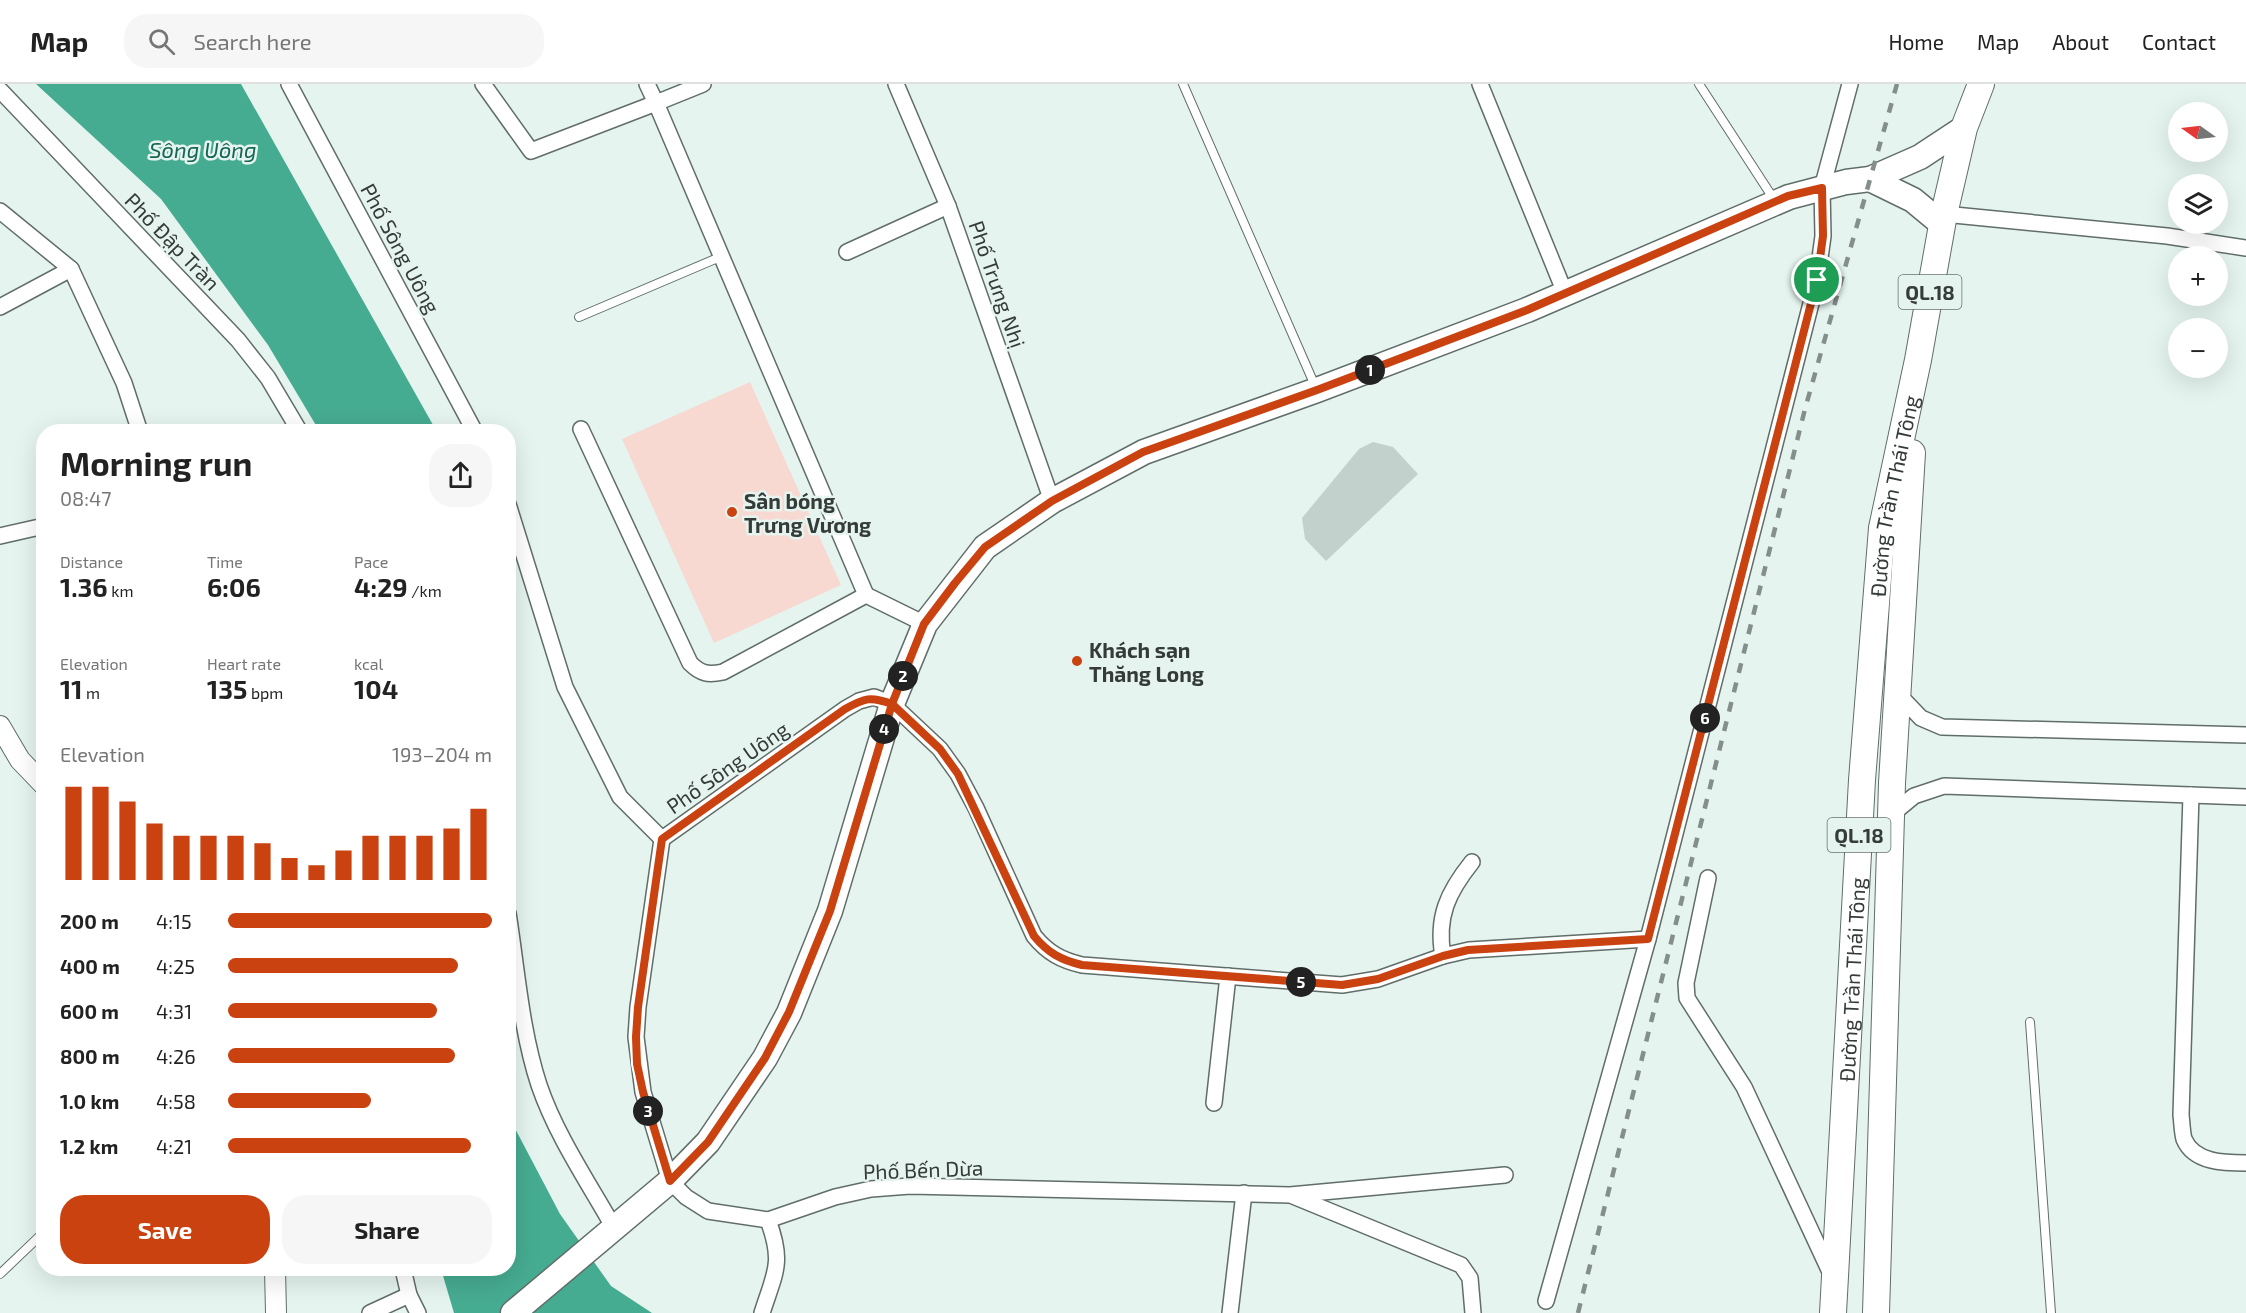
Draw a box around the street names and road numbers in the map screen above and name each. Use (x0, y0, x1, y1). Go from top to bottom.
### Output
street label: Phố Sông Uông (356, 179, 446, 317)
street label: Phố Đập Tràn (120, 187, 226, 295)
street label: Phố Trưng Nhị (965, 217, 1031, 351)
road number: QL.18 (1898, 275, 1962, 309)
street label: Đường Trần Thái Tông (1864, 392, 1923, 598)
street label: Phố Sông Uông (661, 715, 793, 818)
road number: QL.18 (1828, 818, 1890, 852)
street label: Đường Trần Thái Tông (1833, 876, 1869, 1082)
street label: Phố Bến Dừa (862, 1154, 984, 1184)

